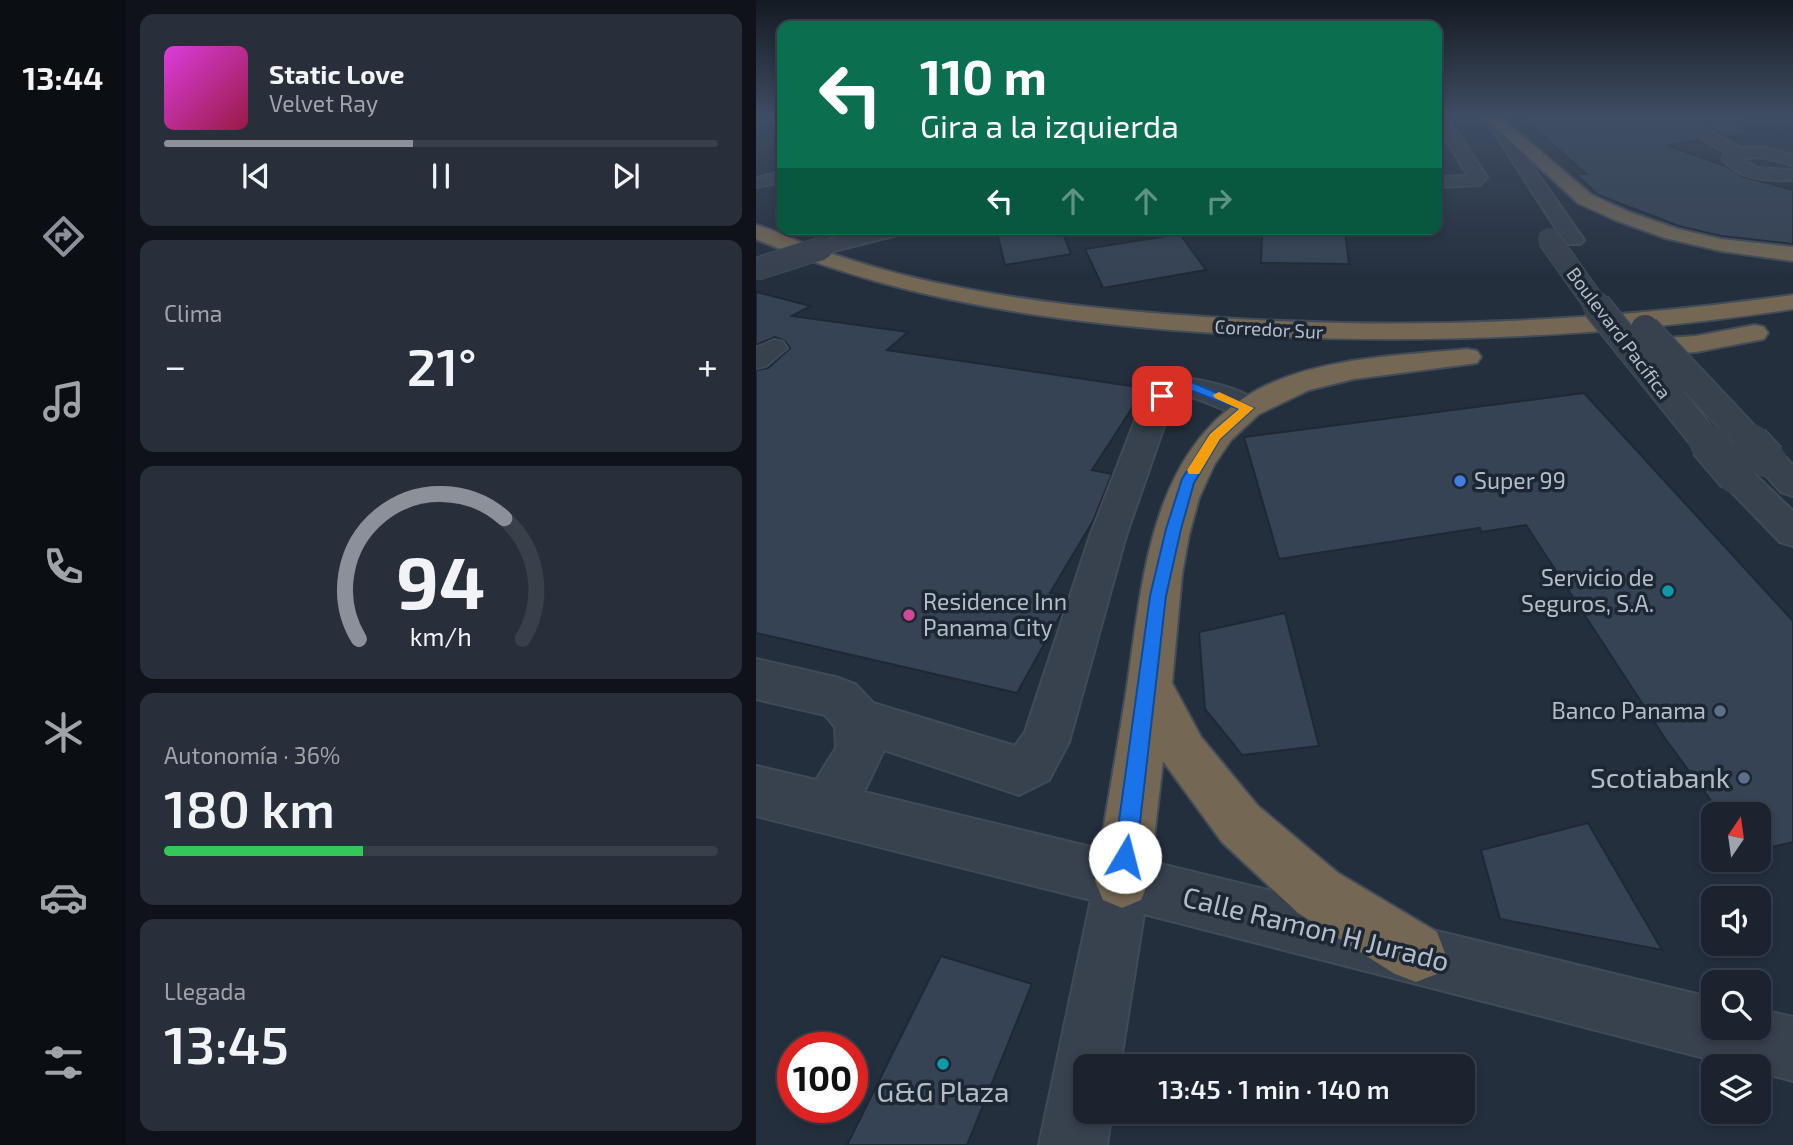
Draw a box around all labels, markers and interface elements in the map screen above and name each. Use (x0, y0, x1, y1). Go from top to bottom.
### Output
text: 110 m (920, 46, 1047, 105)
icon: left (805, 49, 896, 140)
text: 13:44 (23, 58, 103, 96)
text: Static Love (269, 58, 405, 89)
text: Velvet Ray (269, 89, 378, 117)
text: Gira a la izquierda (920, 106, 1179, 144)
icon: previous (237, 157, 275, 195)
icon: pause (422, 157, 460, 195)
icon: next (607, 157, 645, 195)
icon: left (981, 182, 1019, 220)
icon: ahead (1054, 182, 1092, 220)
icon: ahead (1127, 182, 1165, 220)
icon: right (1200, 182, 1238, 220)
icon: directions (39, 212, 88, 261)
street label: Boulevard Pacífica (1562, 262, 1676, 403)
text: Clima (164, 299, 222, 327)
street label: Corredor Sur (1214, 314, 1324, 343)
text: 21° (407, 334, 477, 396)
text: − (164, 342, 186, 388)
text: + (697, 342, 718, 388)
pin (1132, 366, 1192, 426)
icon: music (39, 377, 88, 426)
icon: arrive (1143, 377, 1181, 415)
place label: Super 99 (1474, 466, 1566, 494)
marker: Super 99 (1452, 473, 1468, 489)
text: 94 (396, 536, 486, 624)
icon: phone (39, 542, 88, 591)
place label: Servicio de Seguros, S.A. (1521, 563, 1654, 617)
marker: Servicio de Seguros, S.A. (1660, 583, 1676, 599)
place label: Residence Inn Panama City (923, 587, 1067, 641)
marker: Residence Inn Panama City (901, 607, 917, 623)
text: km/h (410, 620, 472, 650)
place label: Banco Panama (1552, 696, 1706, 724)
marker: Banco Panama (1712, 703, 1728, 719)
icon: climate (39, 708, 88, 757)
text: Autonomía · 36% (164, 741, 340, 769)
place label: Scotiabank (1590, 760, 1730, 794)
marker: Scotiabank (1736, 770, 1752, 786)
text: 180 km (164, 776, 335, 838)
north arrow (1701, 802, 1771, 872)
map controls (1701, 802, 1771, 1124)
position arrow (1088, 820, 1162, 894)
icon: car (39, 873, 88, 922)
street label: Calle Ramon H Jurado (1180, 878, 1453, 978)
button: sound (1701, 886, 1771, 956)
button: search (1701, 970, 1771, 1040)
text: Llegada (164, 977, 246, 1005)
text: 13:45 (164, 1012, 289, 1074)
speed limit sign: 100 (777, 1032, 868, 1123)
icon: filters (39, 1038, 88, 1087)
button: layers (1701, 1054, 1771, 1124)
marker: G&G Plaza (935, 1056, 951, 1072)
text: 13:45 · 1 min · 140 m (1158, 1073, 1390, 1104)
place label: G&G Plaza (877, 1074, 1009, 1108)

